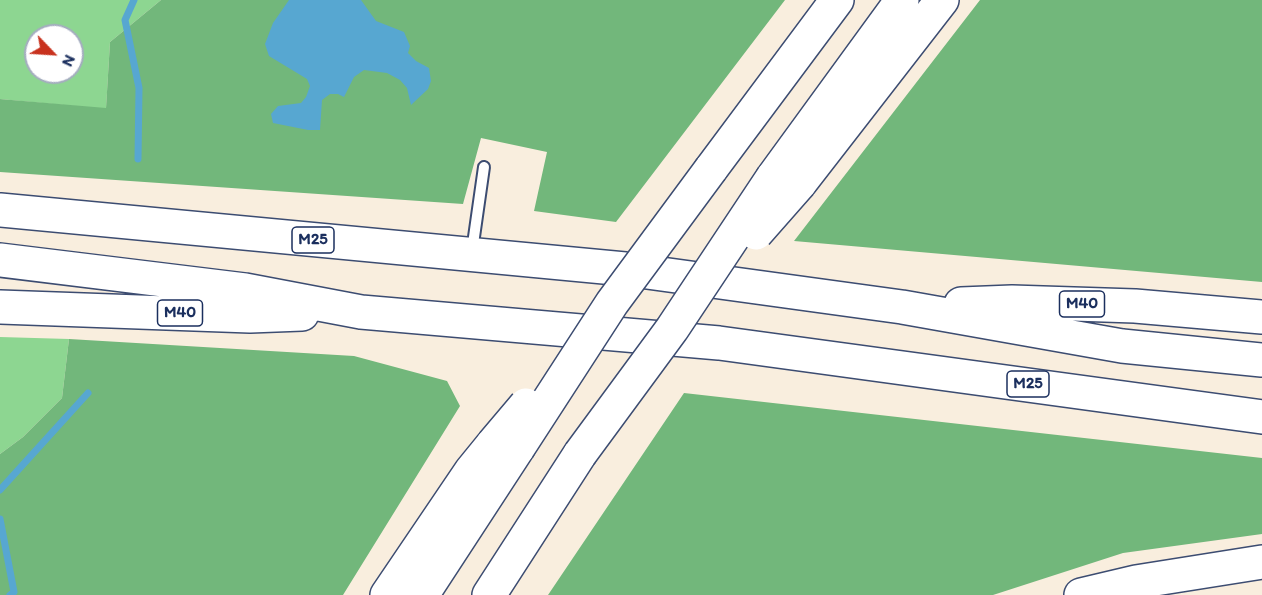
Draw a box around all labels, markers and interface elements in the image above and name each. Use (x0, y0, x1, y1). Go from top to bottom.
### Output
north arrow (24, 24, 84, 84)
text: N (58, 52, 80, 70)
road number: M25 (292, 227, 334, 253)
road number: M40 (1060, 291, 1104, 317)
road number: M40 (158, 300, 202, 326)
road number: M25 (1007, 371, 1049, 397)

